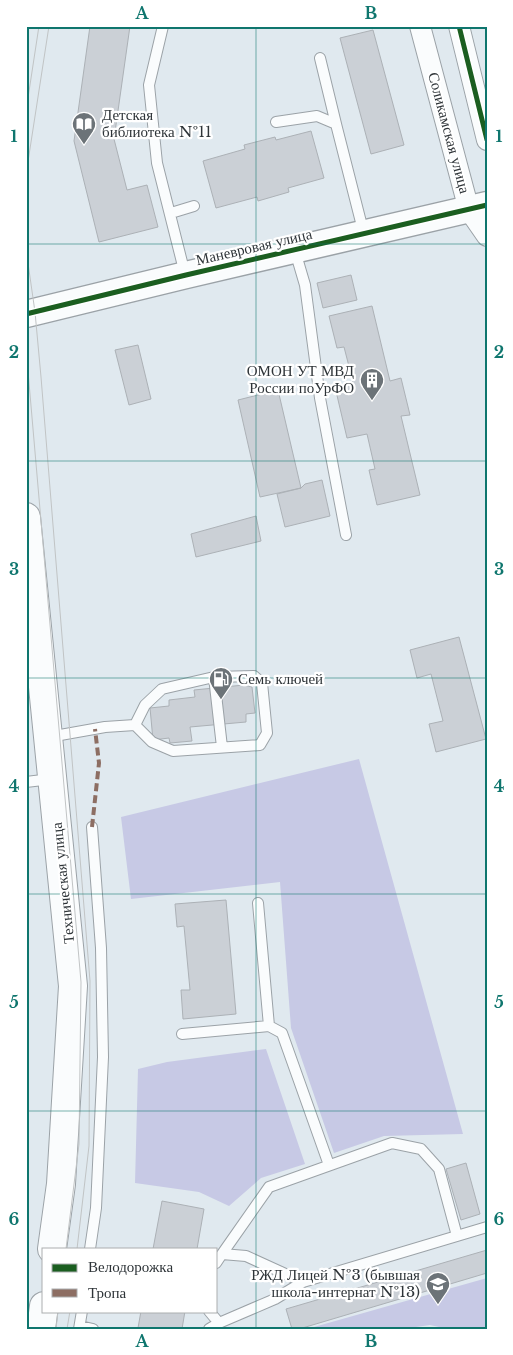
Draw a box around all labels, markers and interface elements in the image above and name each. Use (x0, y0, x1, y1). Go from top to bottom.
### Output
text: A (135, 3, 150, 23)
text: B (365, 3, 378, 23)
street label: Соликамская улица (424, 70, 475, 196)
place label: Детская библиотека №11 (102, 105, 212, 141)
library icon: Детская библиотека №11 (71, 111, 97, 145)
text: 1 (11, 126, 18, 146)
text: 1 (496, 126, 503, 146)
street label: Маневровая улица (194, 224, 314, 269)
text: 2 (9, 342, 19, 362)
text: 2 (494, 342, 504, 362)
place label: ОМОН УТ МВД России поУрФО (247, 361, 354, 397)
building icon: ОМОН УТ МВД России поУрФО (359, 367, 385, 401)
text: 3 (9, 559, 19, 579)
text: 3 (494, 559, 504, 579)
fuel station icon: Семь ключей (208, 666, 234, 700)
place label: Семь ключей (238, 669, 323, 688)
text: 4 (9, 776, 19, 796)
text: 4 (494, 776, 504, 796)
street label: Техническая улица (47, 821, 78, 945)
text: 5 (9, 992, 19, 1012)
text: 5 (494, 992, 504, 1012)
text: 6 (9, 1209, 20, 1229)
text: 6 (494, 1209, 505, 1229)
legend (42, 1248, 218, 1312)
text: Велодорожка (88, 1257, 173, 1276)
place label: РЖД Лицей №3 (бывшая школа-интернат №13) (251, 1265, 420, 1301)
school or university icon: РЖД Лицей №3 (бывшая школа-интернат №13) (425, 1271, 451, 1305)
text: Тропа (88, 1283, 127, 1302)
text: A (135, 1331, 150, 1351)
text: B (365, 1331, 378, 1351)

